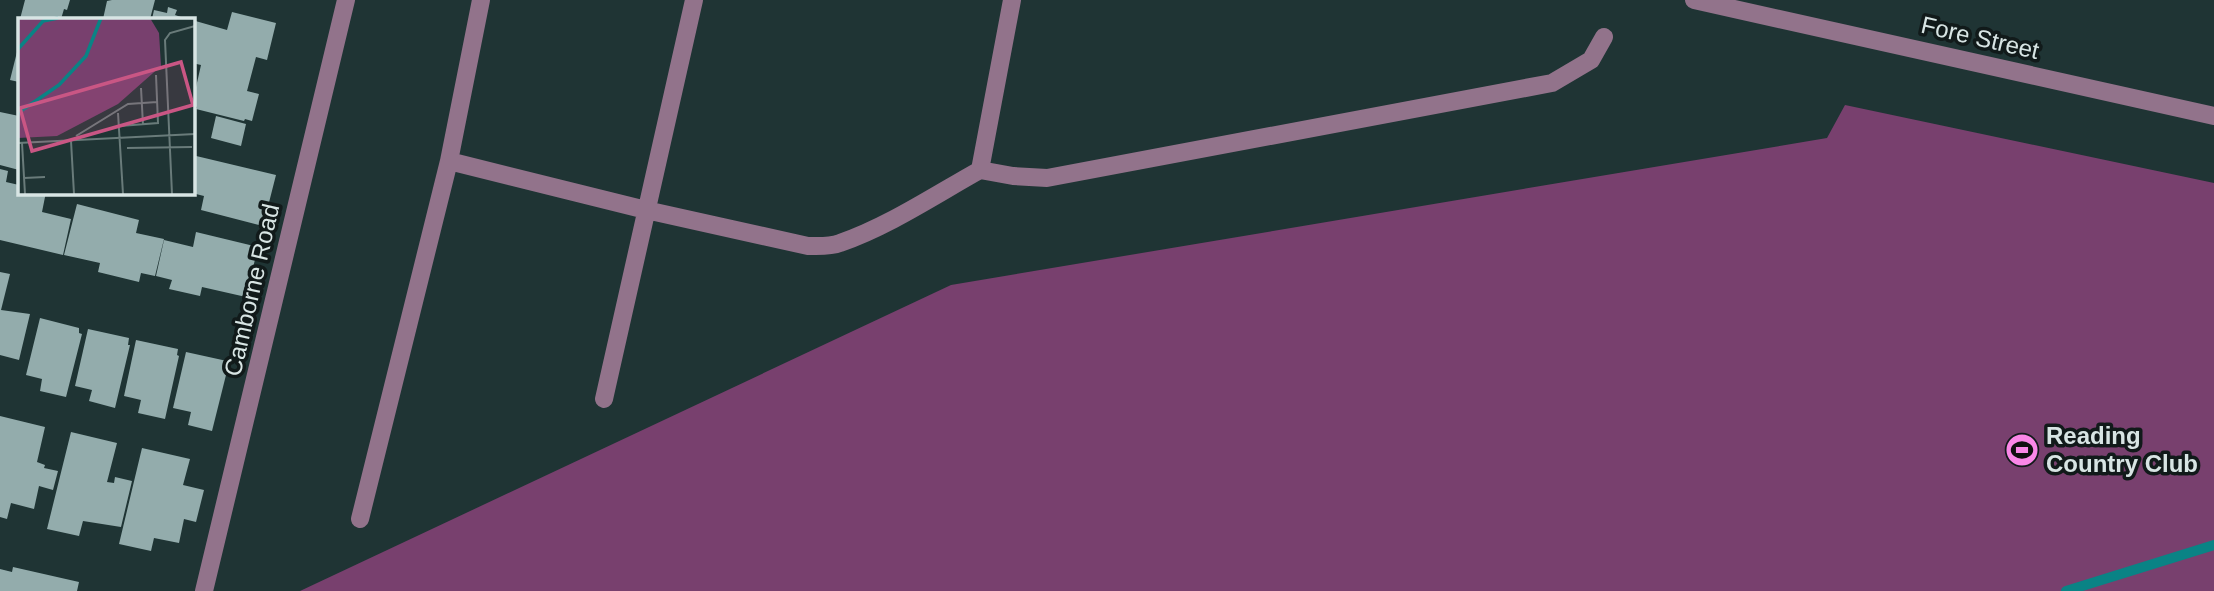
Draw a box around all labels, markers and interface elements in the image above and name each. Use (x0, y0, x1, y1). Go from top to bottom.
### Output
street label: Fore Street (1919, 11, 2042, 64)
inset map (18, 18, 194, 194)
street label: Camborne Road (219, 201, 284, 379)
place label: Reading Country Club (2046, 422, 2198, 477)
sports icon: Reading Country Club (2003, 431, 2041, 469)

